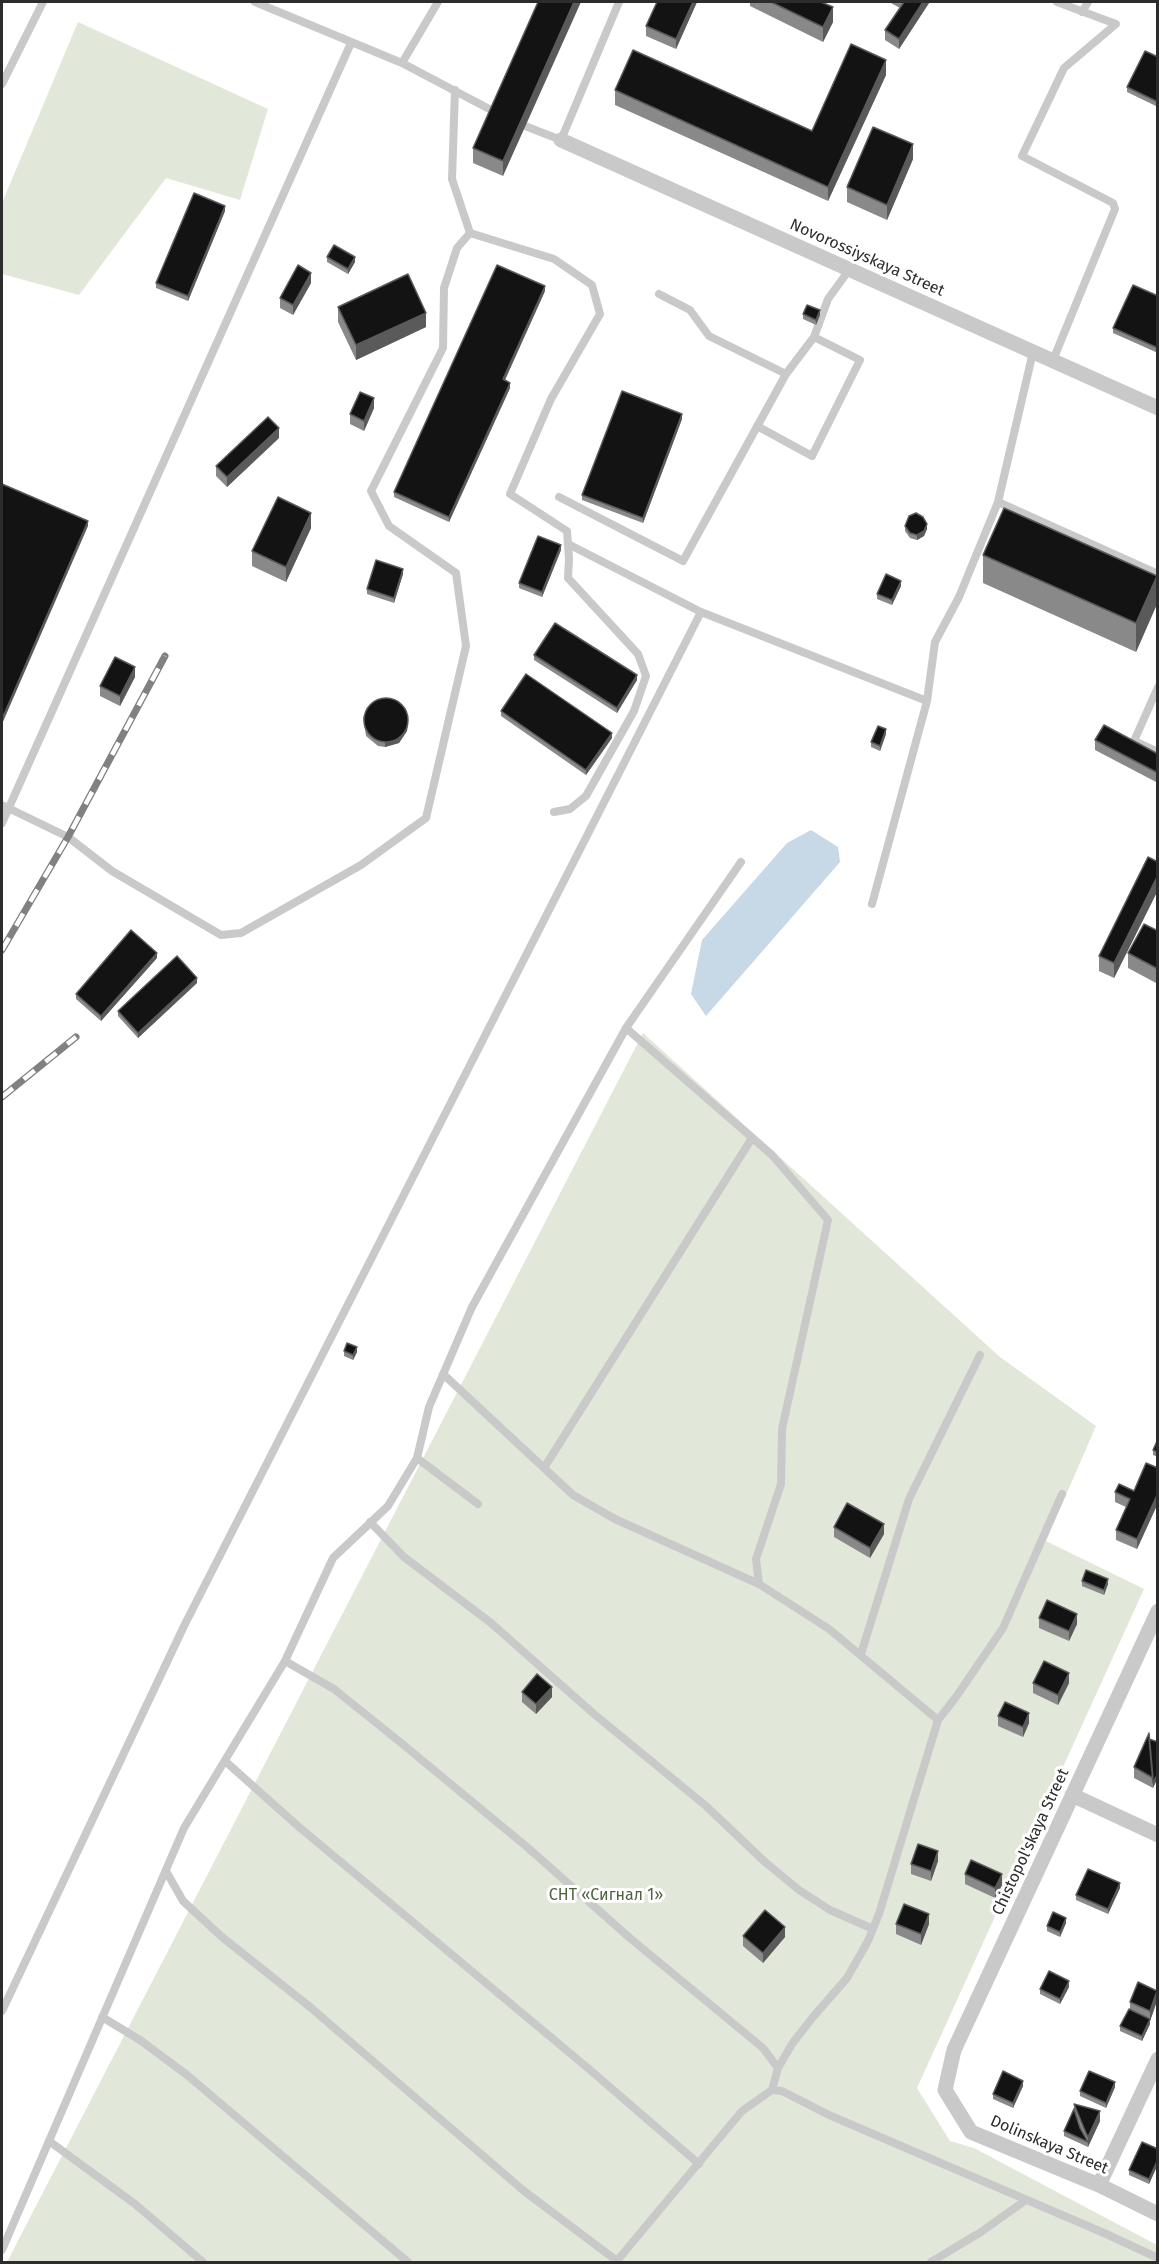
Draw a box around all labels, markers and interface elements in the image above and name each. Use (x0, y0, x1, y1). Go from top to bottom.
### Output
street label: Novorossiyskaya Street (787, 215, 947, 301)
street label: Chistopol'skaya Street (989, 1766, 1073, 1918)
park label: СНТ «Сигнал 1» (549, 1886, 663, 1906)
street label: Dolinskaya Street (987, 2112, 1111, 2178)

